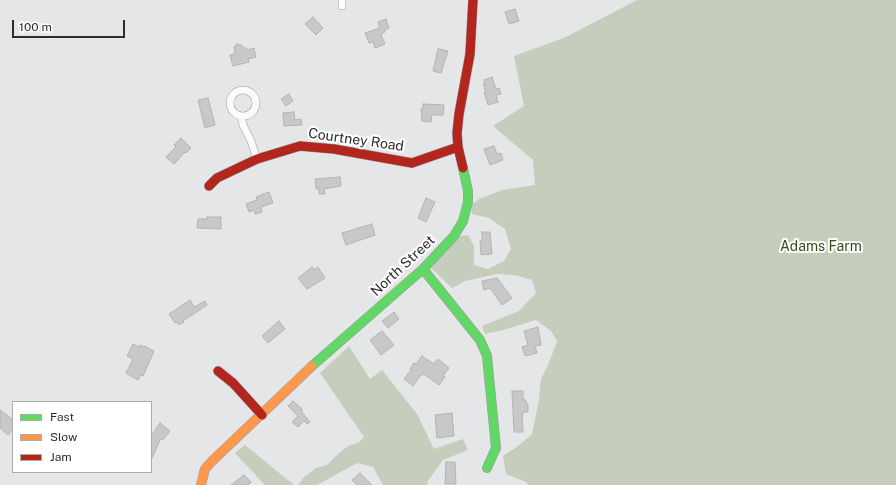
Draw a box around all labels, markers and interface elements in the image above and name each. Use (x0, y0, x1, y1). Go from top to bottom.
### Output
scale bar (14, 12, 127, 38)
text: 100 m (19, 20, 52, 34)
street label: Courtney Road (307, 125, 405, 155)
street label: North Street (367, 232, 439, 300)
park label: Adams Farm (780, 239, 862, 255)
legend (12, 401, 152, 473)
text: Fast (50, 410, 74, 424)
text: Slow (50, 430, 77, 444)
text: Jam (50, 450, 72, 464)

